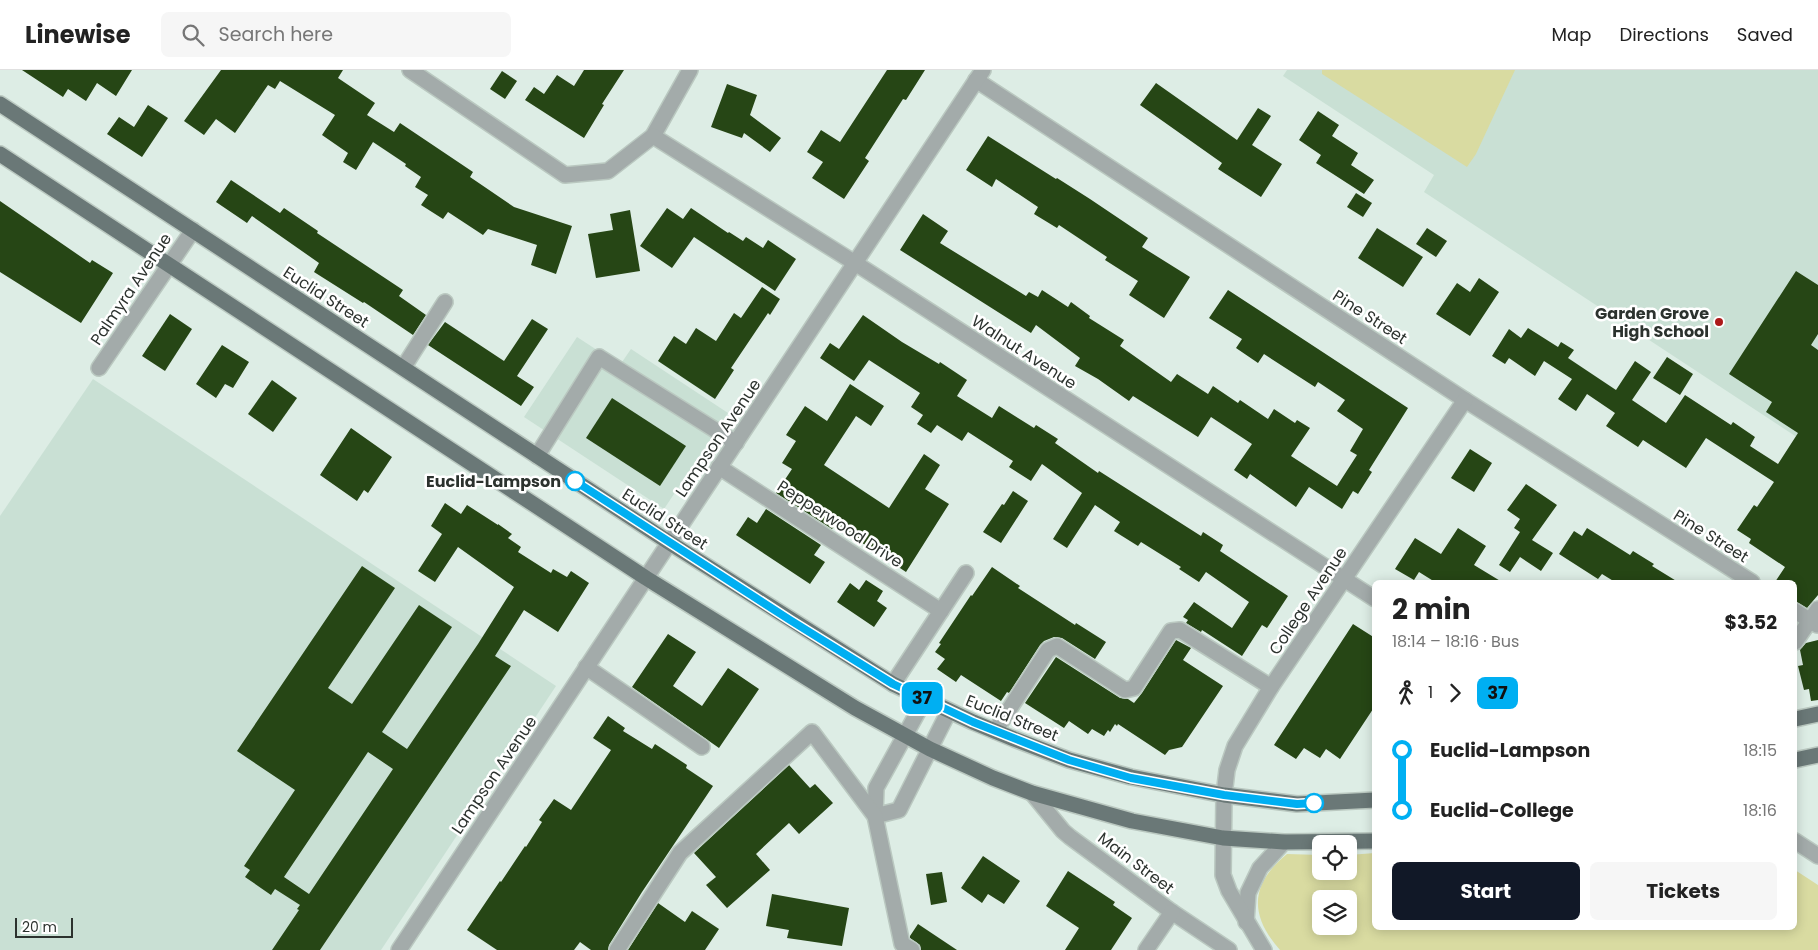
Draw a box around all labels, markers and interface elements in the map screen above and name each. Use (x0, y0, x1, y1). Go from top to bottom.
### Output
search box (161, 12, 511, 57)
text: Linewise (25, 18, 131, 51)
icon: search (179, 21, 207, 49)
text: Search here (219, 21, 333, 48)
text: Map (1552, 22, 1591, 47)
text: Directions (1619, 22, 1709, 47)
text: Saved (1737, 22, 1793, 47)
street label: Palmyra Avenue (85, 228, 177, 350)
street label: Euclid Street (279, 261, 373, 333)
street label: Pine Street (1328, 284, 1412, 350)
place label: Garden Grove High School (1595, 302, 1709, 343)
street label: Walnut Avenue (967, 309, 1081, 395)
marker: Garden Grove High School (1713, 316, 1725, 328)
street label: Lampson Avenue (670, 374, 766, 502)
place label: Euclid-Lampson (426, 470, 561, 493)
marker: Euclid-Lampson (565, 471, 585, 491)
street label: Pepperwood Drive (773, 475, 907, 573)
street label: Euclid Street (618, 483, 712, 555)
street label: Pine Street (1669, 504, 1753, 568)
street label: College Avenue (1263, 542, 1353, 659)
text: 2 min (1392, 590, 1471, 629)
text: $3.52 (1724, 609, 1777, 636)
text: 18:14 – 18:16 · Bus (1392, 630, 1519, 653)
icon: walk (1392, 679, 1420, 707)
icon: forward (1441, 679, 1469, 707)
text: 37 (1487, 680, 1508, 705)
text: 1 (1428, 681, 1433, 704)
line badge: 37 (900, 682, 944, 714)
text: 37 (912, 685, 932, 710)
street label: Euclid Street (962, 689, 1062, 747)
street label: Lampson Avenue (446, 711, 542, 839)
text: Euclid-Lampson (1430, 737, 1590, 764)
text: 18:15 (1743, 739, 1777, 762)
unlabelled marker (1304, 793, 1324, 813)
text: Euclid-College (1430, 797, 1574, 824)
text: 18:16 (1743, 799, 1777, 822)
street label: Main Street (1093, 827, 1179, 899)
map controls (1312, 835, 1357, 935)
button: locate (1312, 835, 1357, 880)
button: Start (1392, 862, 1580, 920)
button: Tickets (1590, 862, 1777, 920)
button: layers (1312, 890, 1357, 935)
scale bar (15, 915, 72, 938)
text: 20 m (22, 917, 57, 937)

